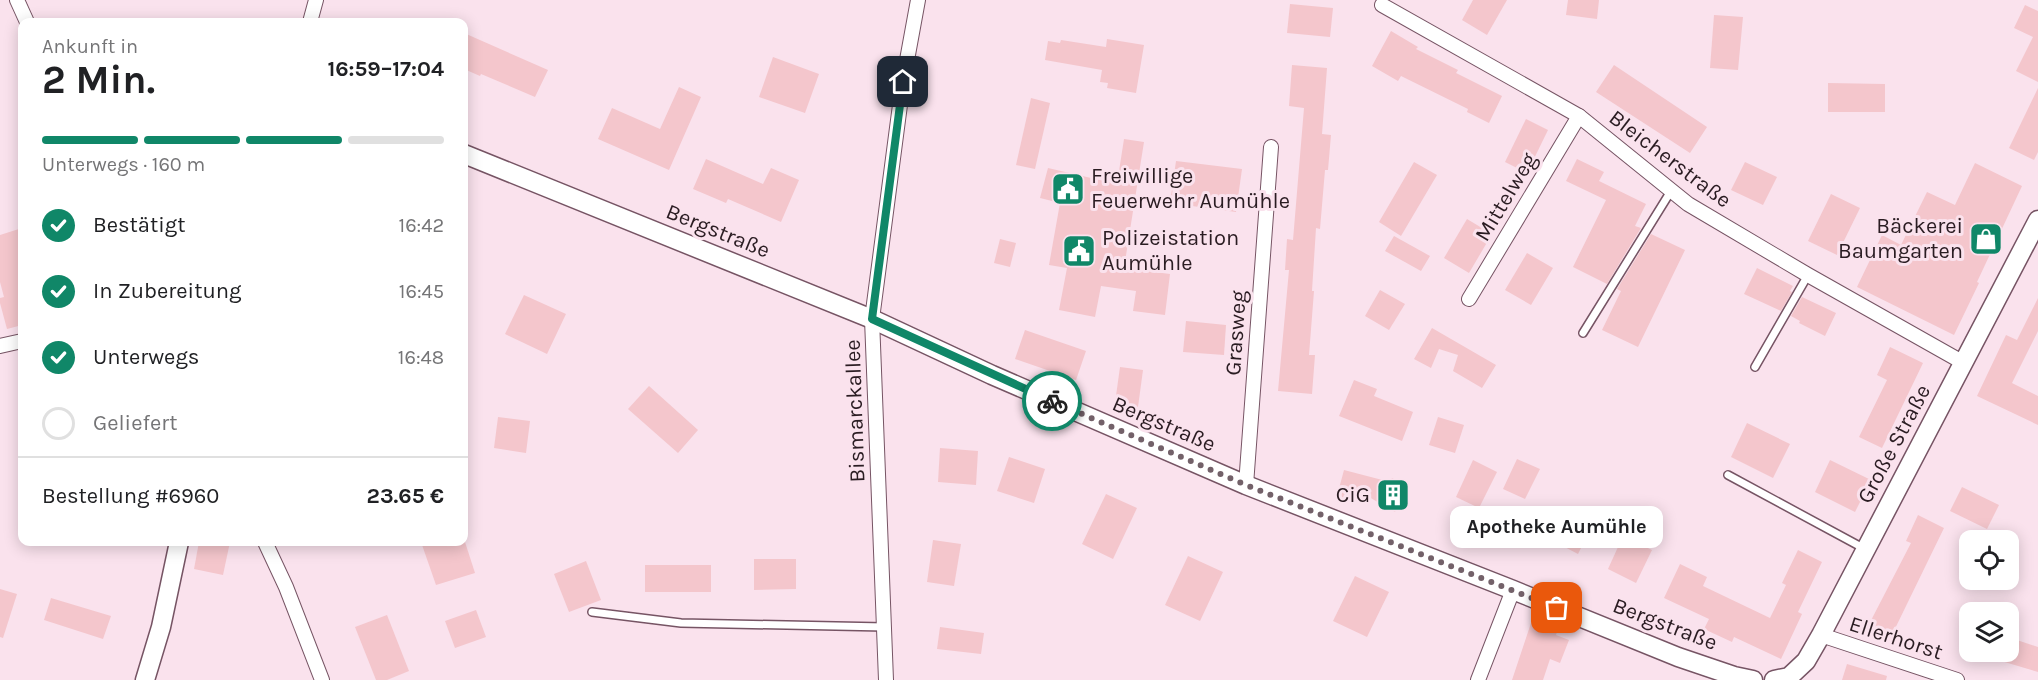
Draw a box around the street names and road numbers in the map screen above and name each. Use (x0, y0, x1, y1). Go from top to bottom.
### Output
street label: Bleicherstraße (1604, 105, 1736, 213)
street label: Mittelweg (1469, 147, 1543, 246)
street label: Bergstraße (662, 198, 774, 264)
street label: Grasweg (1220, 289, 1252, 377)
street label: Bismarckallee (840, 339, 870, 483)
street label: Große Straße (1852, 380, 1936, 508)
street label: Bergstraße (1108, 391, 1220, 457)
street label: Bergstraße (1609, 592, 1721, 656)
street label: Ellerhorst (1846, 611, 1946, 665)

